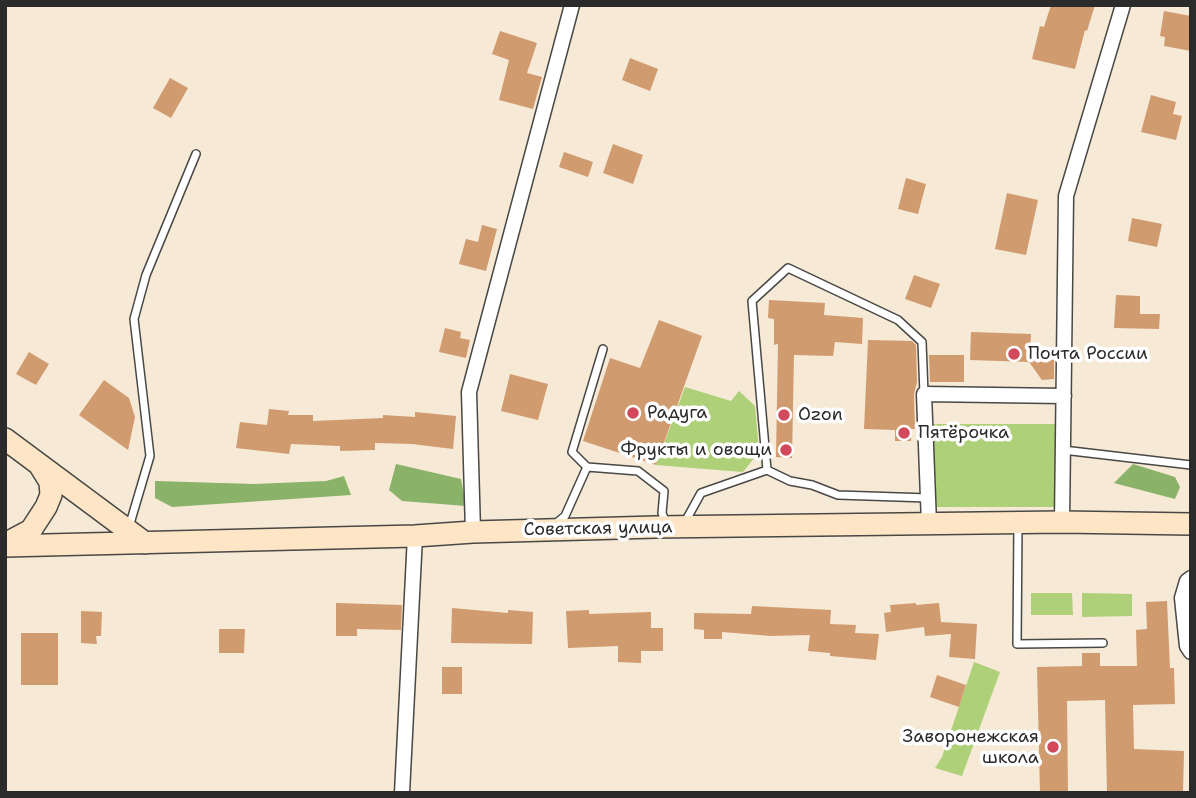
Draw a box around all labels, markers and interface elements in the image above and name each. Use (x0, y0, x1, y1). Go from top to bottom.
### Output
place label: Почта России (1028, 343, 1148, 365)
marker: Почта России (1006, 346, 1022, 362)
place label: Радуга (647, 402, 707, 424)
place label: Ozon (798, 404, 843, 426)
marker: Радуга (625, 405, 641, 421)
marker: Ozon (776, 407, 792, 423)
place label: Пятёрочка (918, 422, 1009, 444)
marker: Пятёрочка (896, 425, 912, 441)
place label: Фрукты и овощи (621, 439, 772, 461)
marker: Фрукты и овощи (778, 442, 794, 458)
street label: Советская улица (523, 517, 673, 541)
place label: Заворонежская школа (902, 726, 1039, 768)
marker: Заворонежская школа (1045, 739, 1061, 755)

